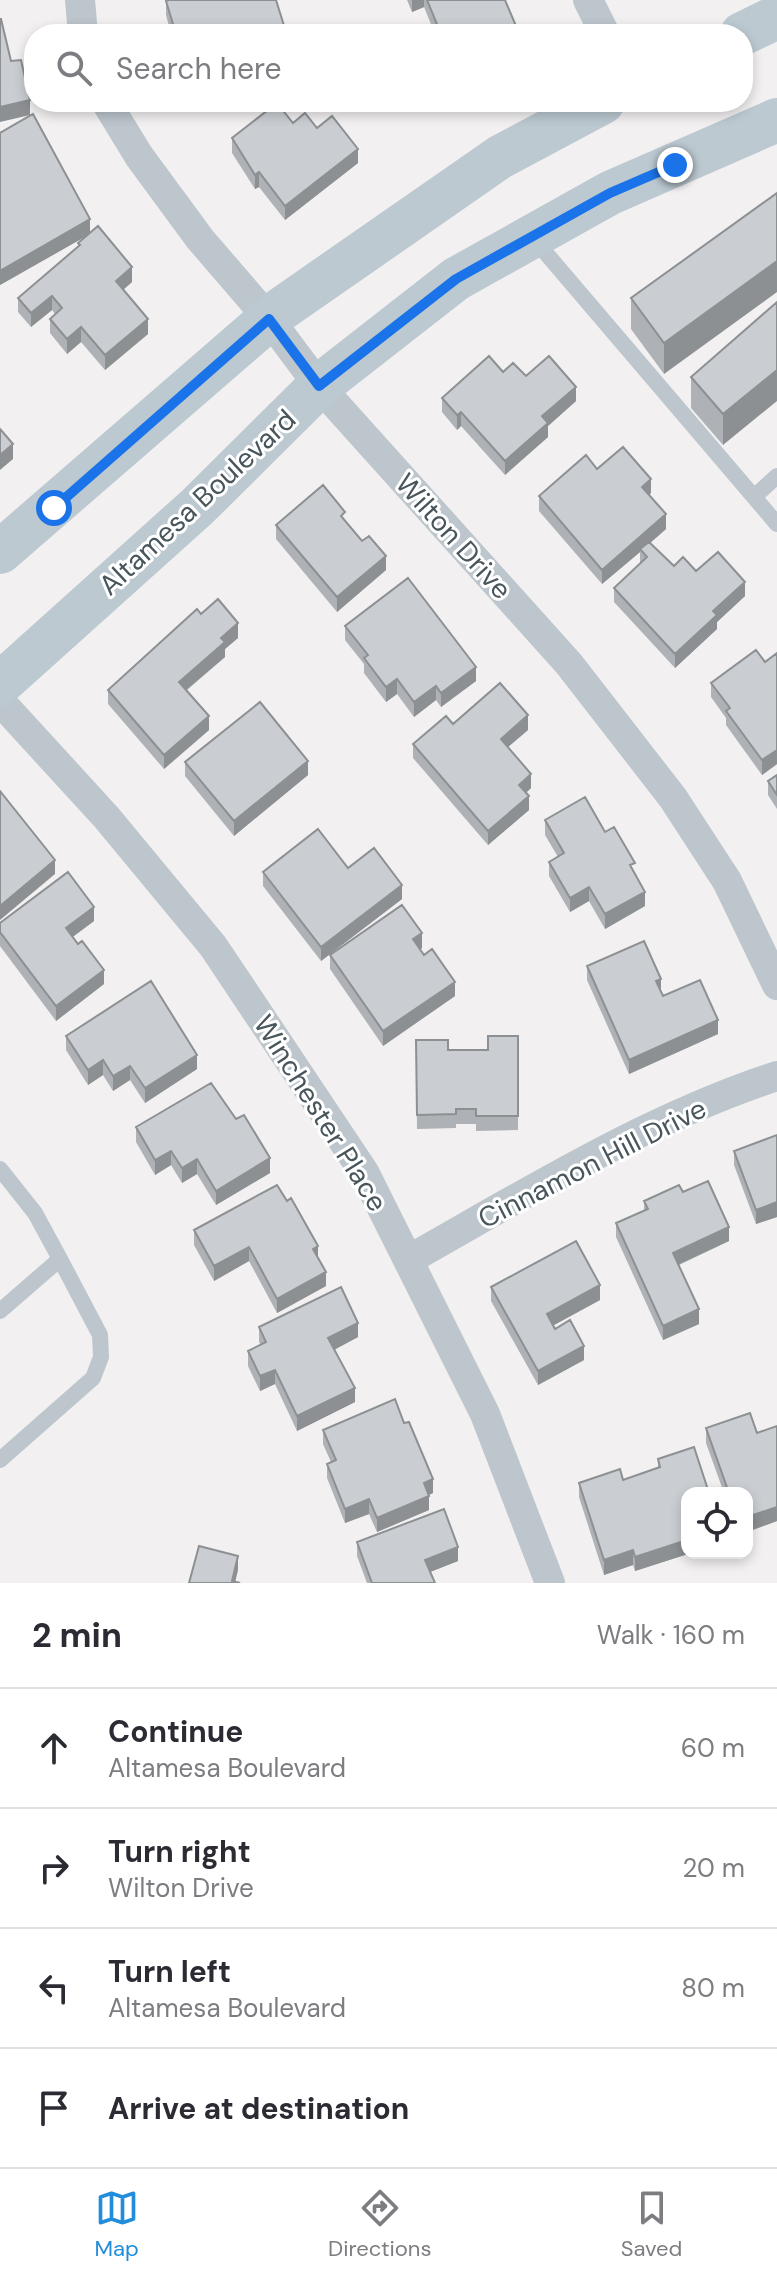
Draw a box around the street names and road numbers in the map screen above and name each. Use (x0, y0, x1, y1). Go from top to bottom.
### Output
street label: Altamesa Boulevard (91, 401, 304, 603)
street label: Wilton Drive (387, 466, 520, 607)
street label: Winchester Place (245, 1008, 396, 1219)
street label: Cinnamon Hill Drive (472, 1090, 713, 1237)

